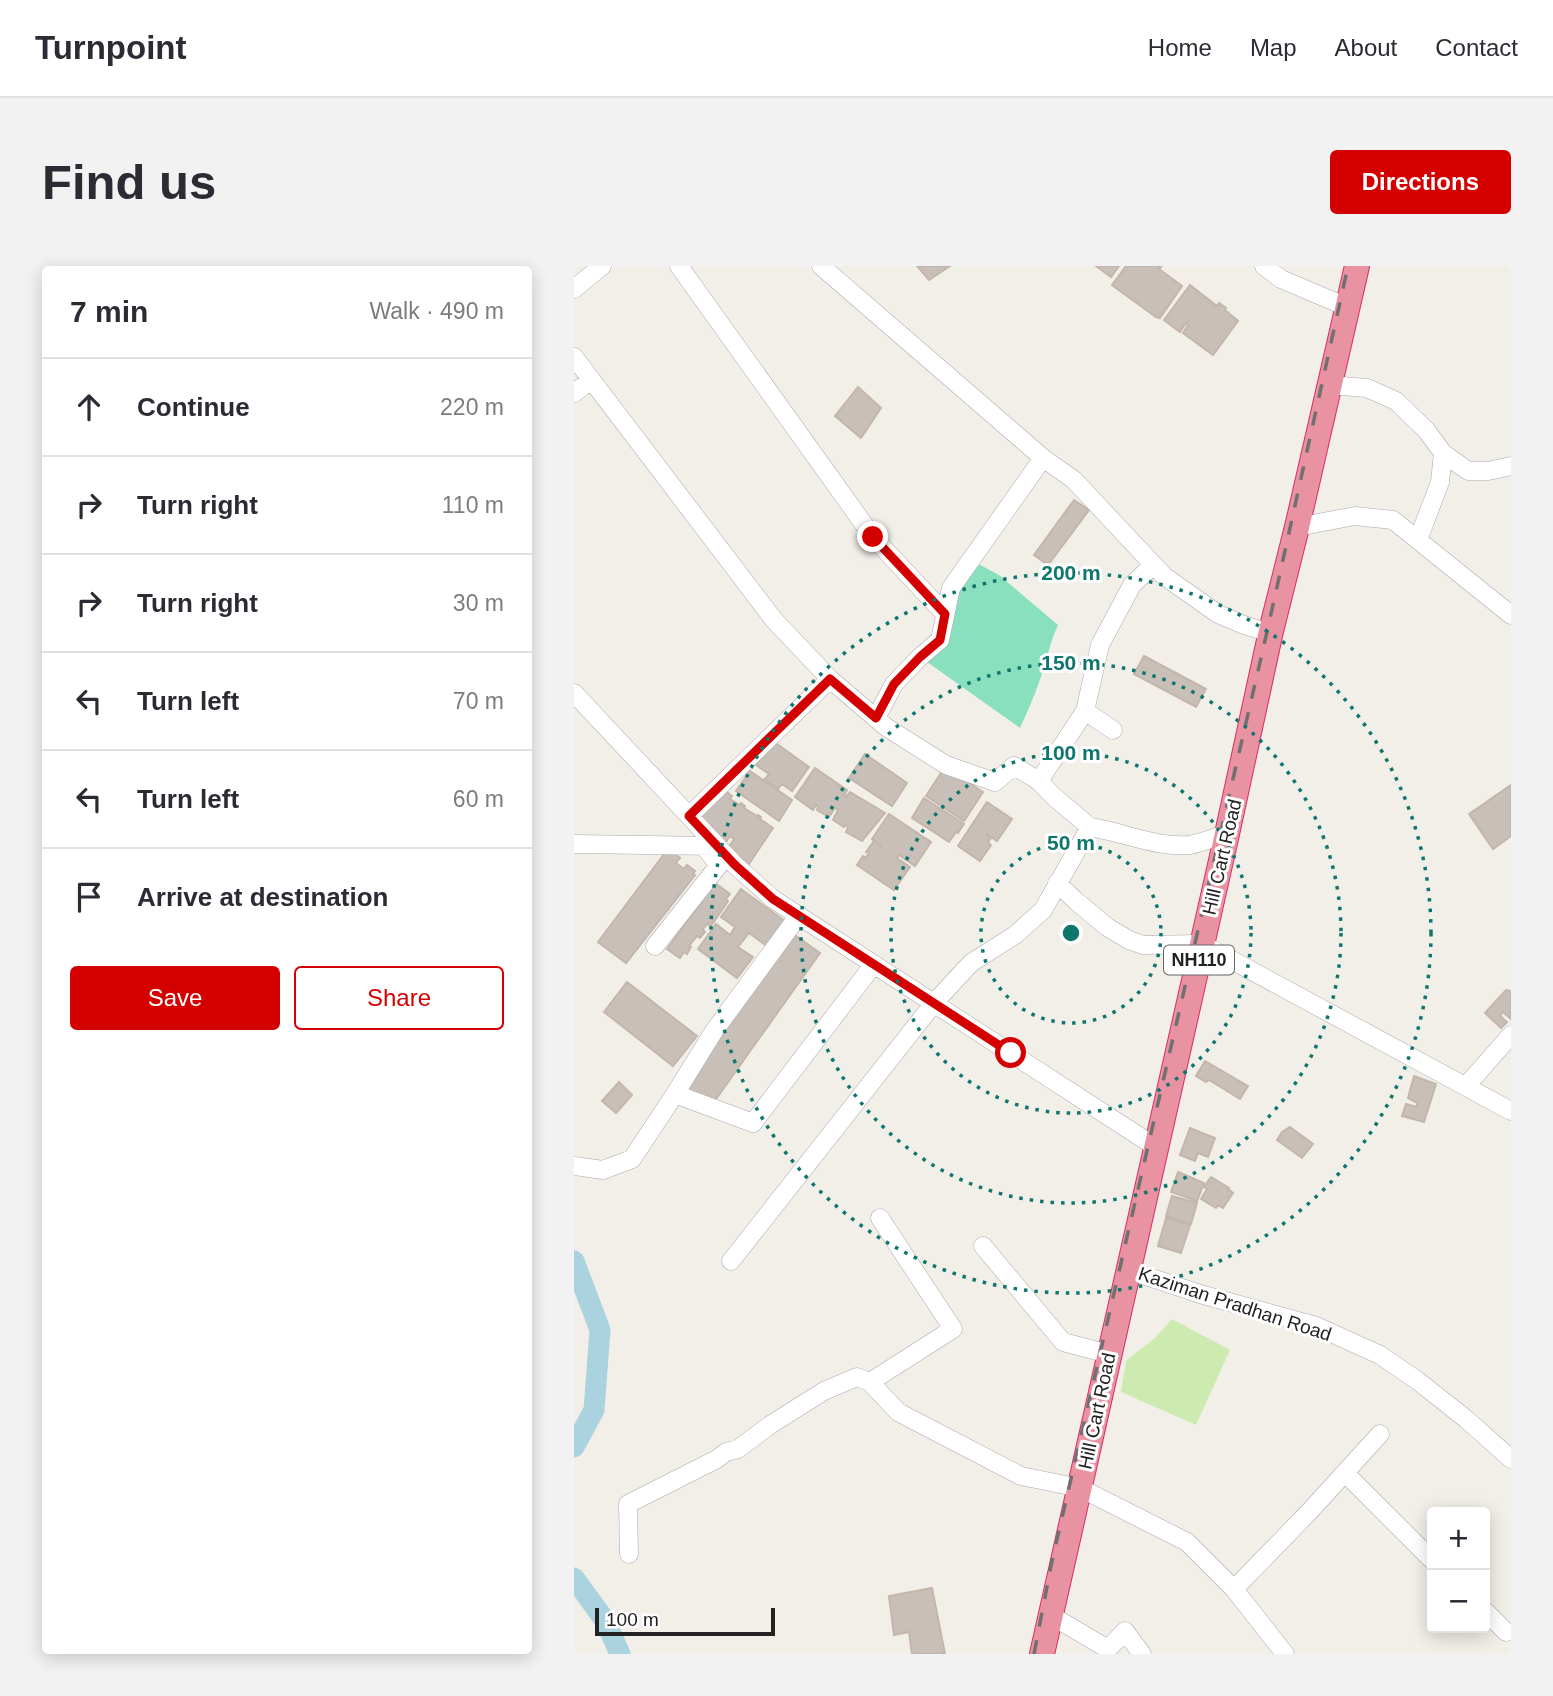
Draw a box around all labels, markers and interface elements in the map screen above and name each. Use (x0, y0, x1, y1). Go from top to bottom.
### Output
text: Turnpoint (35, 29, 187, 66)
text: Home (1148, 34, 1212, 61)
text: Map (1250, 34, 1297, 61)
text: About (1335, 34, 1397, 61)
text: Contact (1435, 34, 1518, 61)
button: Directions (1330, 150, 1511, 214)
text: Find us (42, 155, 216, 209)
text: 7 min (70, 295, 148, 328)
text: Walk · 490 m (369, 298, 504, 324)
icon: ahead (70, 388, 108, 426)
text: Continue (137, 392, 250, 422)
text: 220 m (440, 394, 504, 420)
icon: right (70, 486, 108, 524)
text: Turn right (137, 490, 258, 520)
text: 110 m (442, 492, 504, 518)
route end (857, 521, 888, 552)
text: 200 m (1041, 561, 1101, 584)
icon: right (70, 584, 108, 622)
text: Turn right (137, 588, 258, 618)
text: 30 m (453, 590, 504, 616)
text: 150 m (1041, 651, 1101, 674)
icon: left (70, 682, 108, 720)
text: Turn left (137, 686, 239, 716)
text: 70 m (453, 688, 504, 714)
text: 100 m (1041, 741, 1101, 764)
icon: left (70, 780, 108, 818)
text: Turn left (137, 784, 239, 814)
text: 60 m (453, 786, 504, 812)
street label: Hill Cart Road (1198, 797, 1246, 917)
text: 50 m (1047, 831, 1095, 854)
icon: arrive (70, 878, 108, 916)
text: Arrive at destination (137, 882, 388, 912)
centre of rings (1059, 921, 1083, 945)
road number: NH110 (1164, 946, 1234, 974)
button: Save (70, 966, 280, 1030)
button: Share (294, 966, 504, 1030)
route start (995, 1037, 1026, 1068)
street label: Kaziman Pradhan Road (1136, 1263, 1334, 1345)
street label: Hill Cart Road (1074, 1351, 1120, 1471)
map controls (1427, 1507, 1490, 1633)
button: + (1427, 1507, 1490, 1570)
button: − (1427, 1570, 1490, 1633)
scale bar (595, 1605, 775, 1637)
text: 100 m (606, 1609, 659, 1630)

